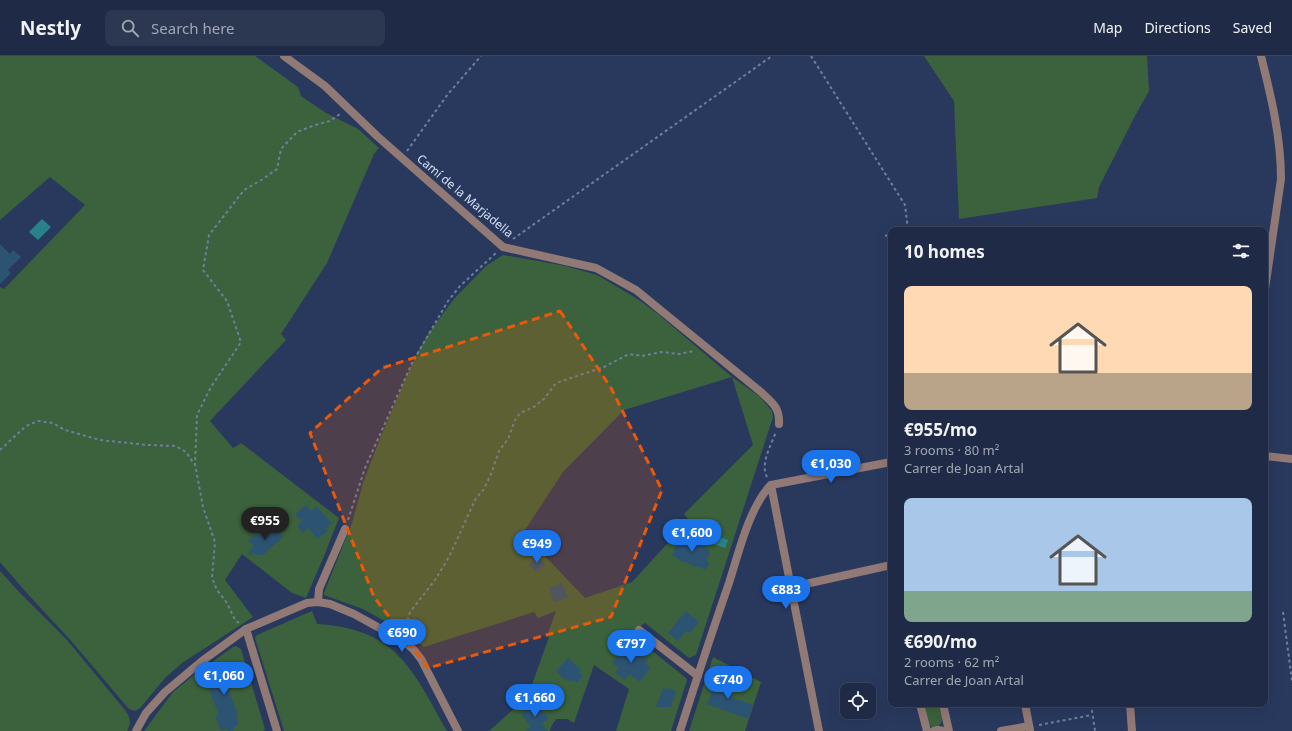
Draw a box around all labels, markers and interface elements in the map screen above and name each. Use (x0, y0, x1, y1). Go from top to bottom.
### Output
search box (105, 10, 385, 46)
text: Nestly (20, 15, 81, 41)
icon: search (119, 17, 141, 39)
text: Search here (151, 18, 235, 38)
text: Map (1093, 18, 1122, 37)
text: Directions (1144, 18, 1211, 37)
text: Saved (1233, 18, 1272, 37)
street label: Camí de la Marjadella (413, 150, 517, 241)
text: 10 homes (904, 240, 985, 263)
icon: filters (1230, 240, 1252, 262)
icon: home (1042, 312, 1114, 384)
text: €955/mo (904, 418, 977, 441)
text: 3 rooms · 80 m² (904, 441, 999, 459)
pin: €1,030 (798, 450, 864, 484)
text: €1,030 (811, 454, 851, 472)
text: Carrer de Joan Artal (904, 459, 1024, 477)
pin: €955 (241, 507, 289, 541)
text: €955 (250, 511, 280, 529)
pin: €1,600 (659, 519, 725, 553)
text: €1,600 (672, 523, 712, 541)
icon: home (1042, 524, 1114, 596)
pin: €949 (513, 530, 561, 564)
text: €949 (522, 534, 552, 552)
pin: €883 (762, 576, 810, 610)
text: €883 (771, 580, 801, 598)
pin: €690 (378, 619, 426, 653)
text: €690 (387, 623, 417, 641)
pin: €797 (607, 630, 655, 664)
text: €690/mo (904, 630, 977, 653)
text: €797 (616, 634, 646, 652)
text: 2 rooms · 62 m² (904, 653, 999, 671)
pin: €1,060 (191, 662, 257, 696)
text: €1,060 (204, 666, 244, 684)
pin: €740 (704, 666, 752, 700)
text: €740 (713, 670, 743, 688)
text: Carrer de Joan Artal (904, 671, 1024, 689)
map controls (840, 683, 876, 719)
button: locate (840, 683, 876, 719)
pin: €1,660 (502, 684, 568, 718)
text: €1,660 (515, 688, 555, 706)

